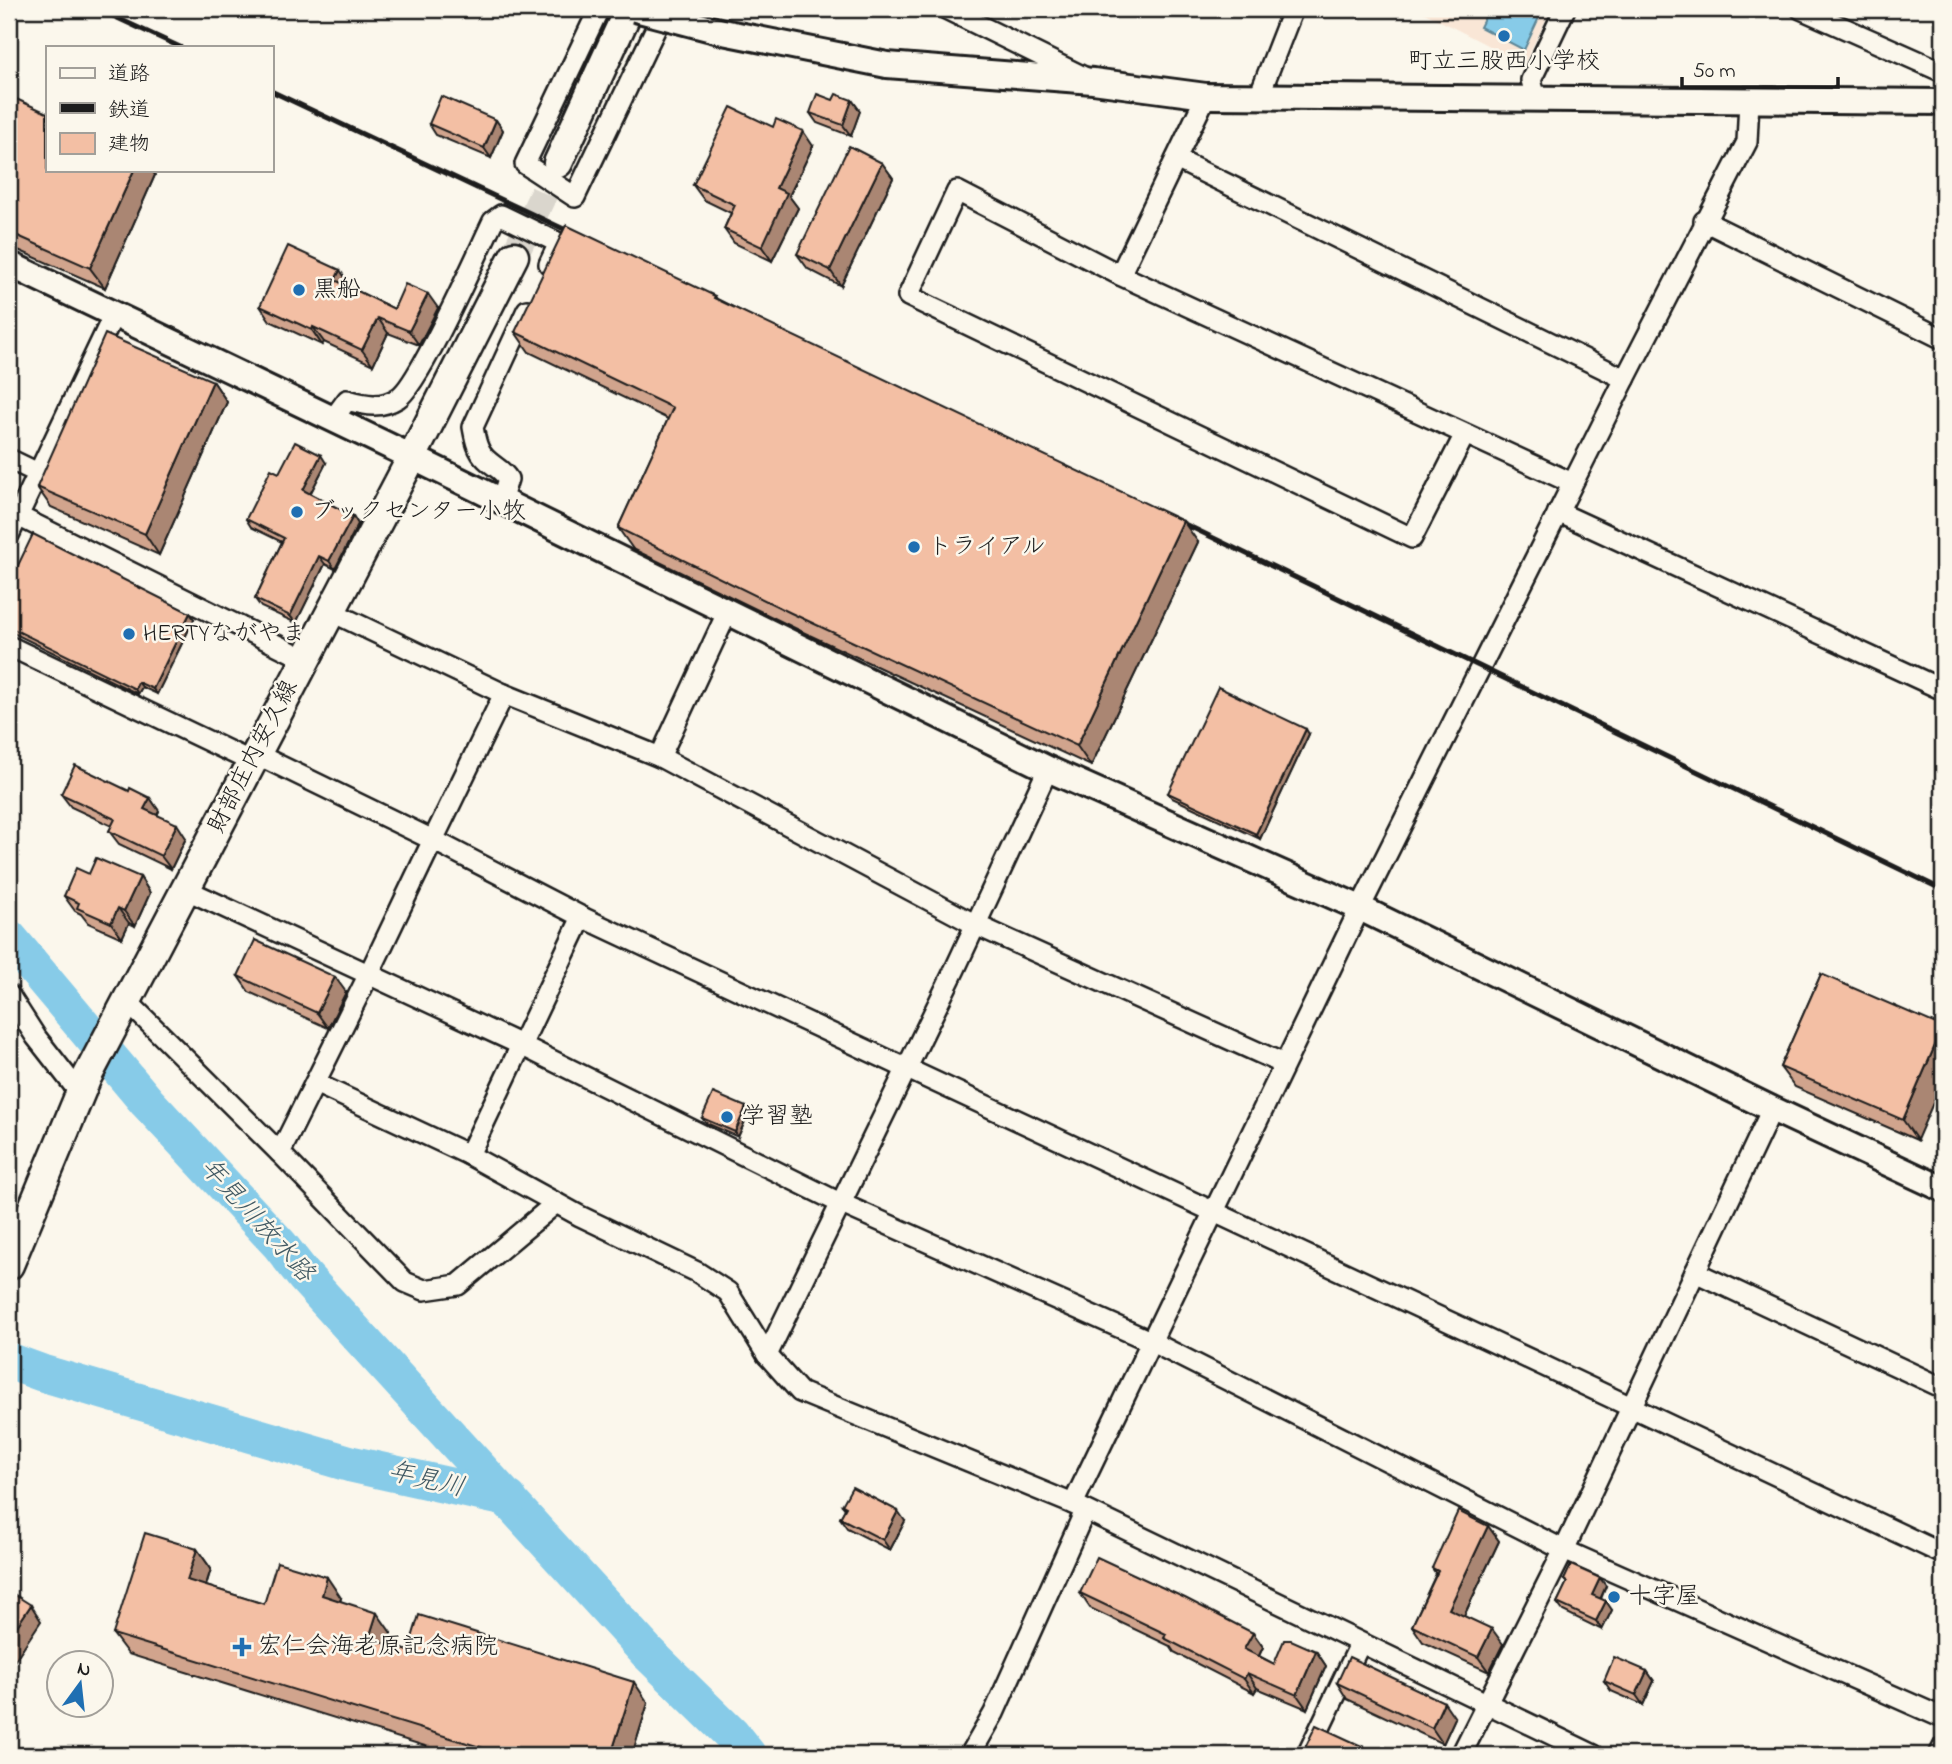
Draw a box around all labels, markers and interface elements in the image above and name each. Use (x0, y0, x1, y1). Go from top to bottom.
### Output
marker: 町立三股西小学校 (1496, 28, 1512, 44)
place label: 町立三股西小学校 (1408, 45, 1600, 80)
legend (46, 46, 273, 172)
scale bar (1682, 46, 1838, 90)
text: 50 m (1693, 57, 1736, 87)
text: 道路 (108, 60, 150, 90)
text: 鉄道 (108, 96, 150, 126)
text: 建物 (108, 130, 150, 160)
place label: 黒船 (313, 273, 361, 308)
marker: 黒船 (291, 282, 307, 298)
place label: ブックセンター小牧 (311, 495, 526, 530)
marker: ブックセンター小牧 (289, 504, 305, 520)
place label: トライアル (928, 530, 1046, 565)
marker: トライアル (906, 539, 922, 555)
place label: HERTYながやま (143, 617, 306, 652)
marker: HERTYながやま (121, 626, 137, 642)
street label: 財部庄内安久線 (200, 674, 308, 840)
place label: 学習塾 (741, 1100, 813, 1135)
marker: 学習塾 (719, 1109, 735, 1125)
water label: 年見川放水路 (190, 1150, 324, 1293)
water label: 年見川 (384, 1454, 468, 1508)
place label: 十字屋 (1628, 1580, 1700, 1615)
marker: 十字屋 (1606, 1589, 1622, 1605)
place label: 宏仁会海老原記念病院 (258, 1630, 498, 1665)
marker: 宏仁会海老原記念病院 (232, 1637, 252, 1657)
north arrow (46, 1648, 116, 1718)
text: N (74, 1655, 94, 1685)

